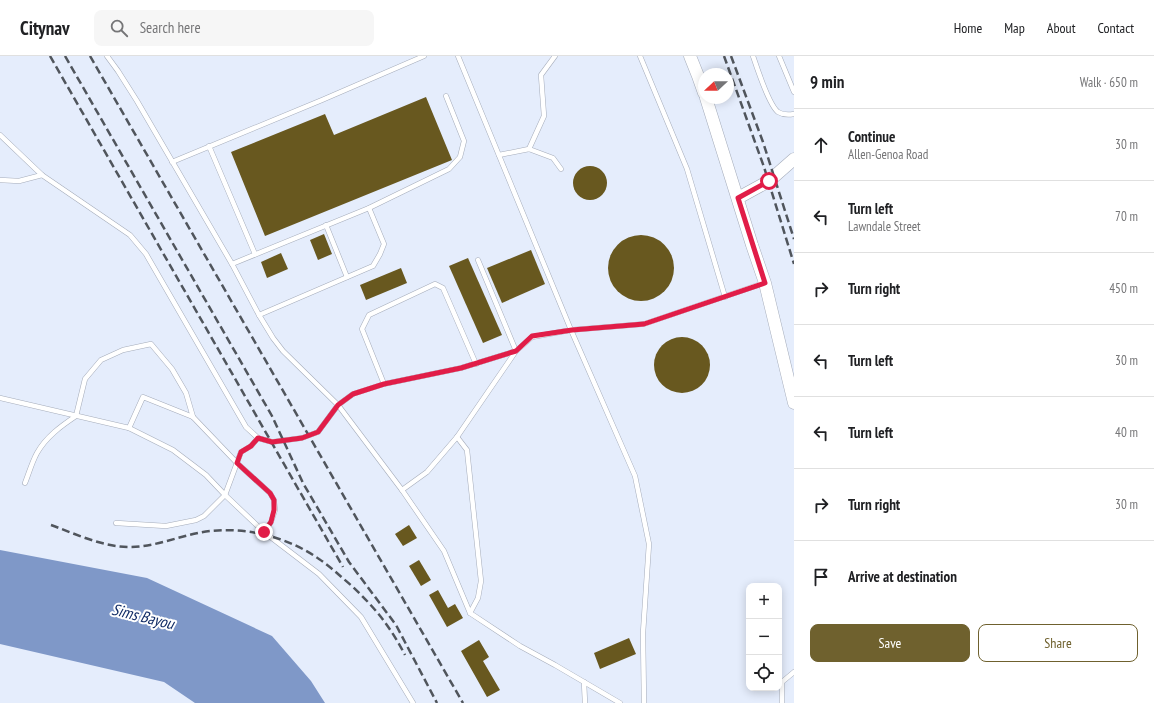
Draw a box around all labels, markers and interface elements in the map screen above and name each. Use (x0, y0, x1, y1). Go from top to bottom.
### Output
search box (94, 10, 374, 46)
text: Citynav (20, 16, 70, 40)
icon: search (108, 17, 130, 39)
text: Search here (140, 18, 201, 37)
text: Home (954, 19, 982, 37)
text: Map (1004, 19, 1025, 37)
text: About (1047, 19, 1076, 37)
text: Contact (1098, 19, 1134, 37)
north arrow (698, 68, 734, 104)
text: 9 min (810, 71, 844, 93)
text: Walk · 650 m (1080, 74, 1138, 91)
text: Continue (848, 127, 895, 146)
icon: ahead (810, 134, 832, 156)
text: 30 m (1115, 136, 1138, 153)
text: Allen-Genoa Road (848, 146, 928, 163)
route start (760, 172, 778, 190)
text: Turn left (848, 199, 893, 218)
icon: left (810, 206, 832, 228)
text: 70 m (1115, 208, 1138, 225)
text: Lawndale Street (848, 218, 921, 235)
icon: right (810, 278, 832, 300)
text: Turn right (848, 279, 900, 298)
text: 450 m (1109, 280, 1138, 297)
icon: left (810, 350, 832, 372)
text: Turn left (848, 351, 893, 370)
text: 30 m (1115, 352, 1138, 369)
icon: left (810, 422, 832, 444)
text: Turn left (848, 423, 893, 442)
text: 40 m (1115, 424, 1138, 441)
icon: right (810, 494, 832, 516)
text: Turn right (848, 495, 900, 514)
text: 30 m (1115, 496, 1138, 513)
route end (255, 523, 273, 541)
icon: arrive (810, 566, 832, 588)
text: Arrive at destination (848, 567, 957, 586)
map controls (746, 583, 782, 691)
button: + (746, 583, 782, 619)
water label: Sims Bayou (110, 599, 177, 634)
button: − (746, 619, 782, 655)
button: Save (810, 624, 970, 662)
button: Share (978, 624, 1138, 662)
button: locate (746, 655, 782, 691)

